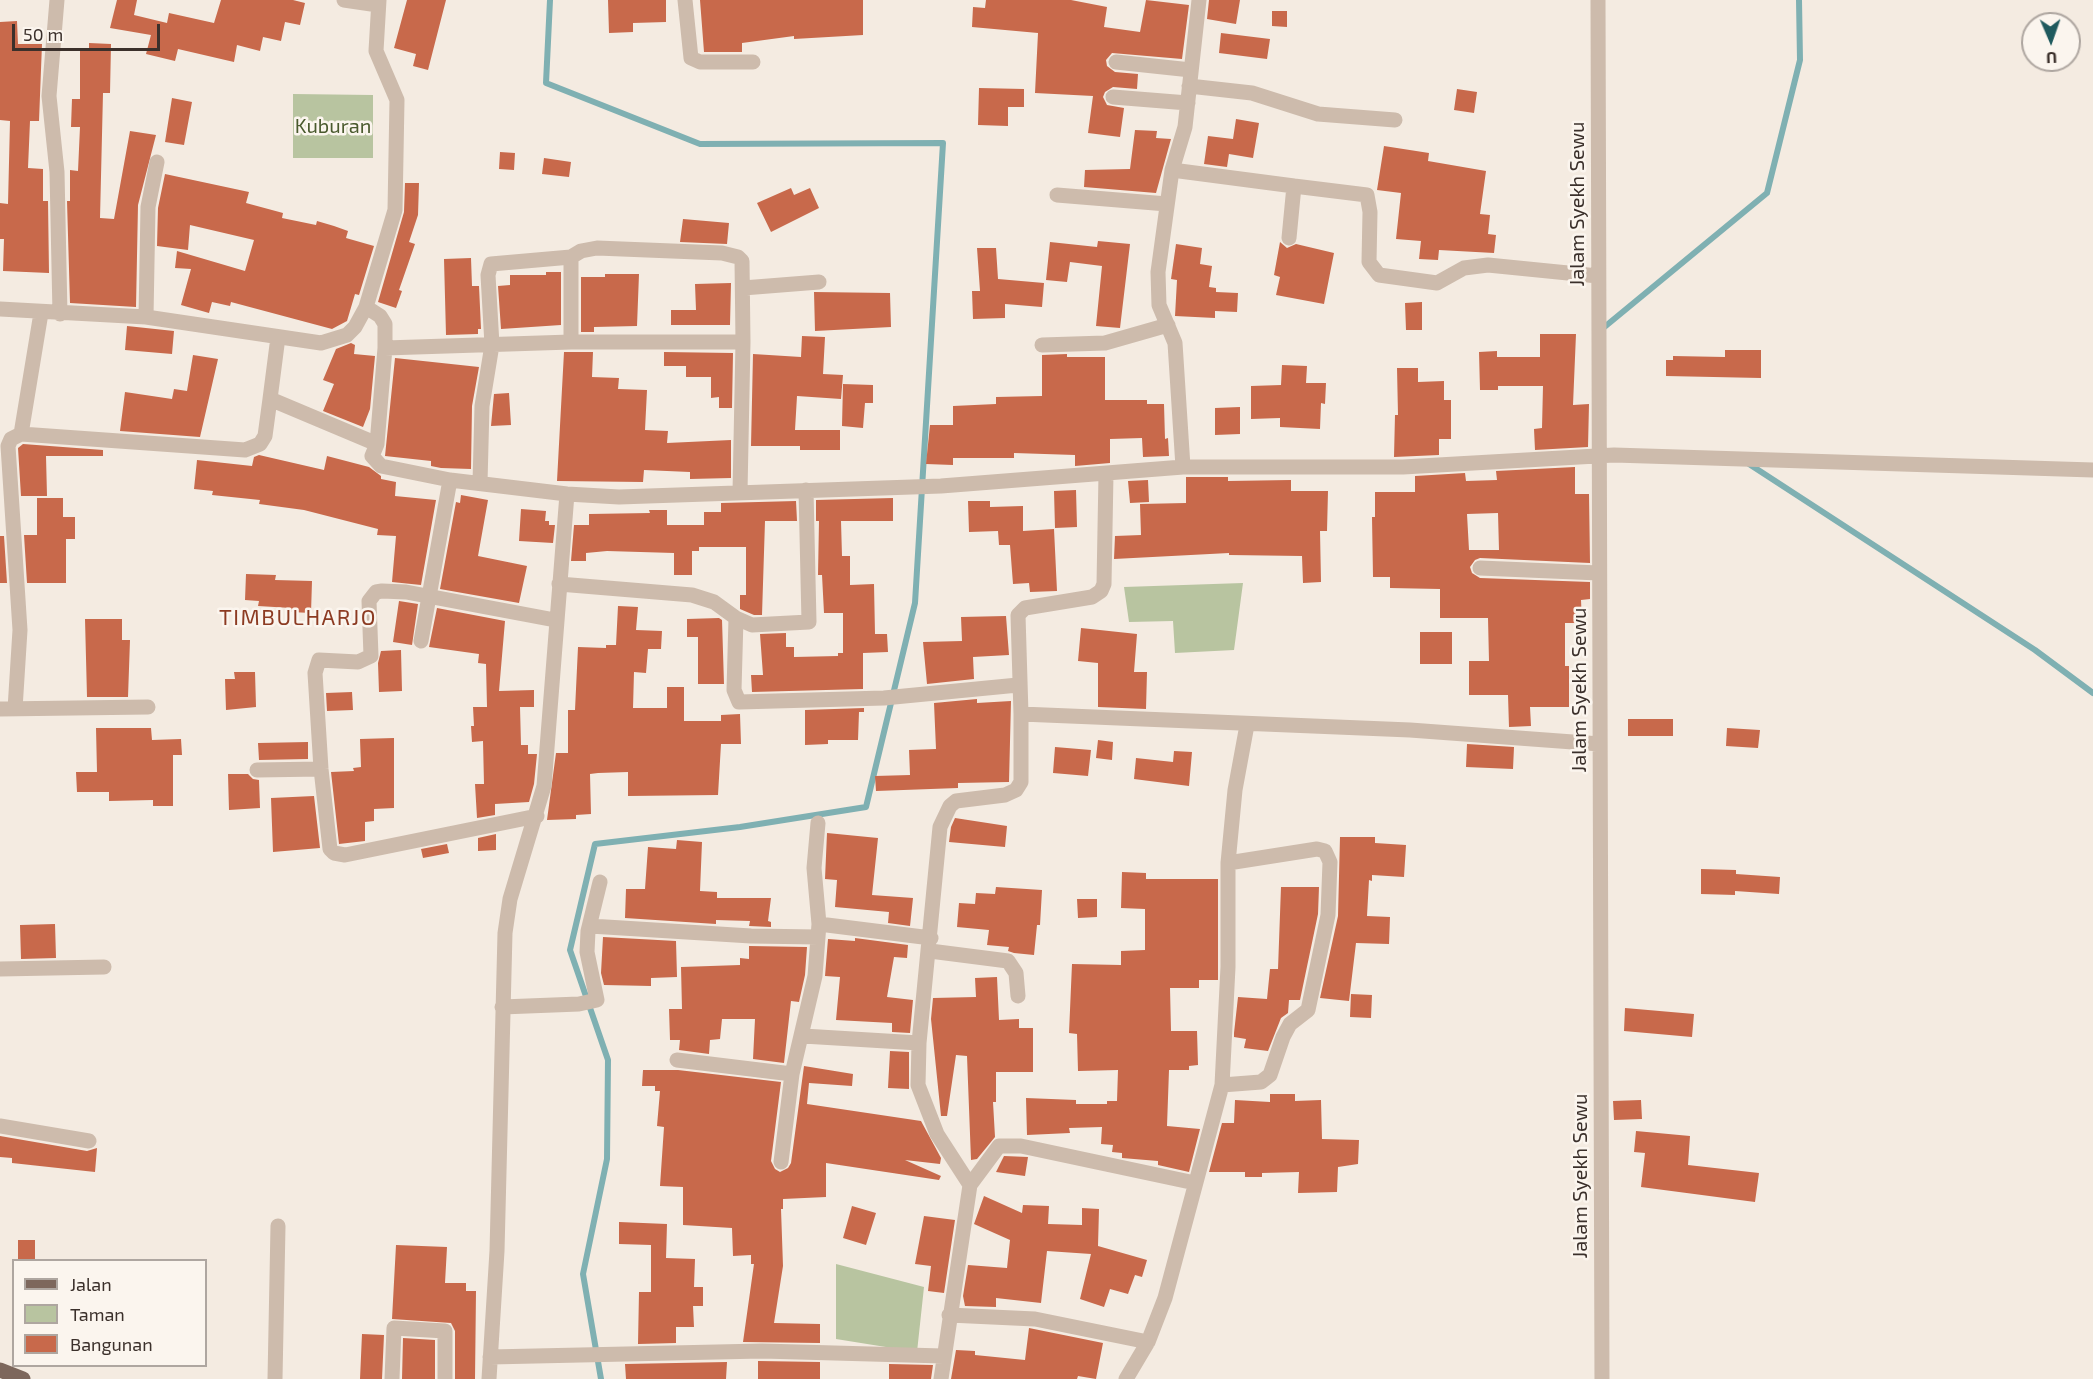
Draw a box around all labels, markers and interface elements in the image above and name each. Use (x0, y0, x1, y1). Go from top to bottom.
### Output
scale bar (15, 12, 164, 50)
north arrow (2021, 12, 2081, 72)
text: 50 m (23, 23, 63, 45)
text: U (2046, 49, 2057, 68)
park label: Kuburan (295, 114, 371, 138)
street label: Jalam Syekh Sewu (1565, 121, 1589, 287)
district label: TIMBULHARJO (219, 605, 377, 631)
street label: Jalam Syekh Sewu (1567, 607, 1591, 773)
street label: Jalam Syekh Sewu (1568, 1093, 1592, 1259)
legend (12, 1259, 207, 1367)
text: Jalan (70, 1273, 112, 1295)
text: Taman (70, 1303, 125, 1325)
text: Bangunan (70, 1333, 153, 1355)

